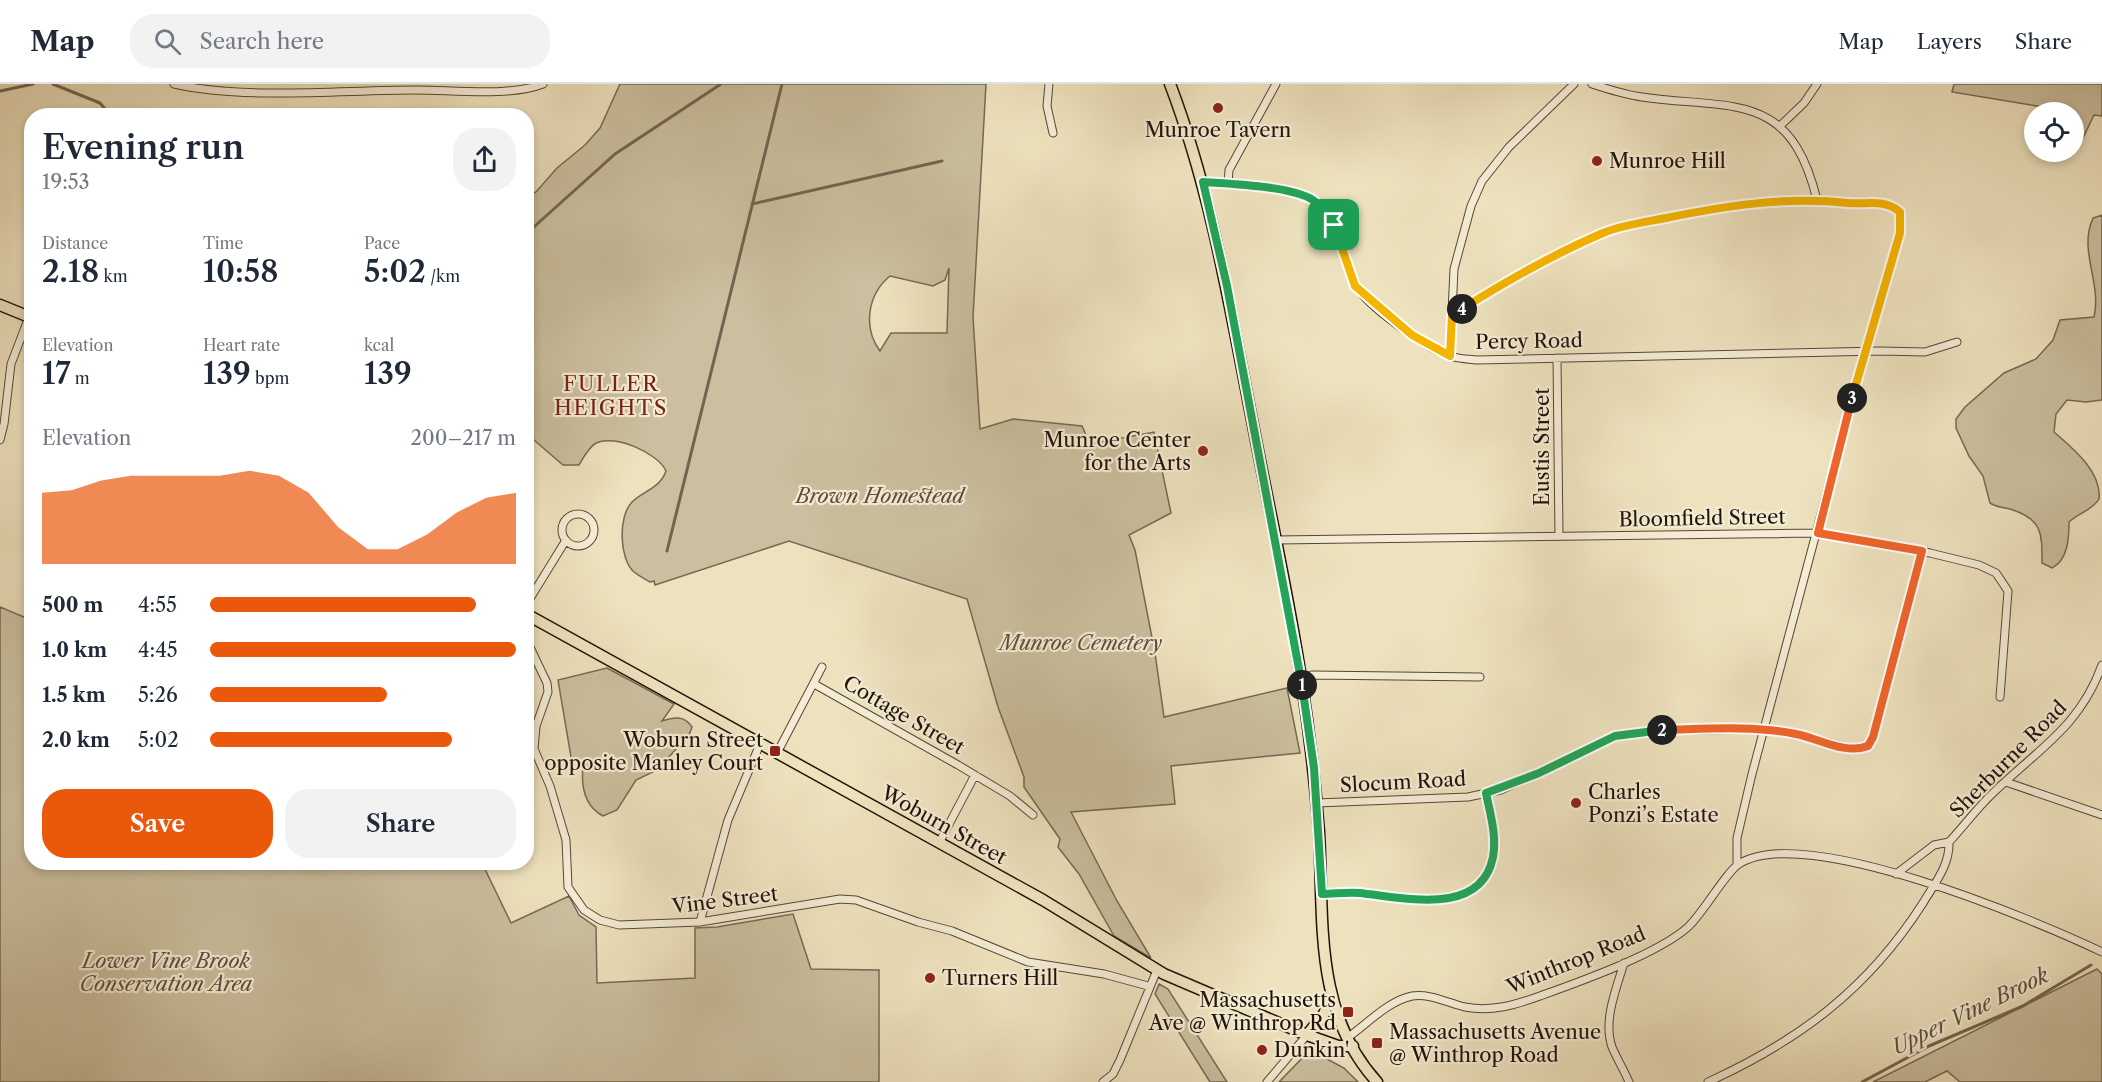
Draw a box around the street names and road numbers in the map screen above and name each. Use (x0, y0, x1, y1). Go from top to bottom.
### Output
street label: Percy Road (1475, 328, 1583, 354)
street label: Eustis Street (1530, 388, 1554, 506)
street label: Bloomfield Street (1618, 505, 1786, 531)
street label: Cottage Street (839, 671, 969, 759)
street label: Sherburne Road (1945, 696, 2071, 822)
street label: Slocum Road (1339, 767, 1467, 797)
street label: Woburn Street (876, 780, 1011, 869)
street label: Vine Street (670, 882, 779, 919)
street label: Winthrop Road (1502, 921, 1649, 999)

